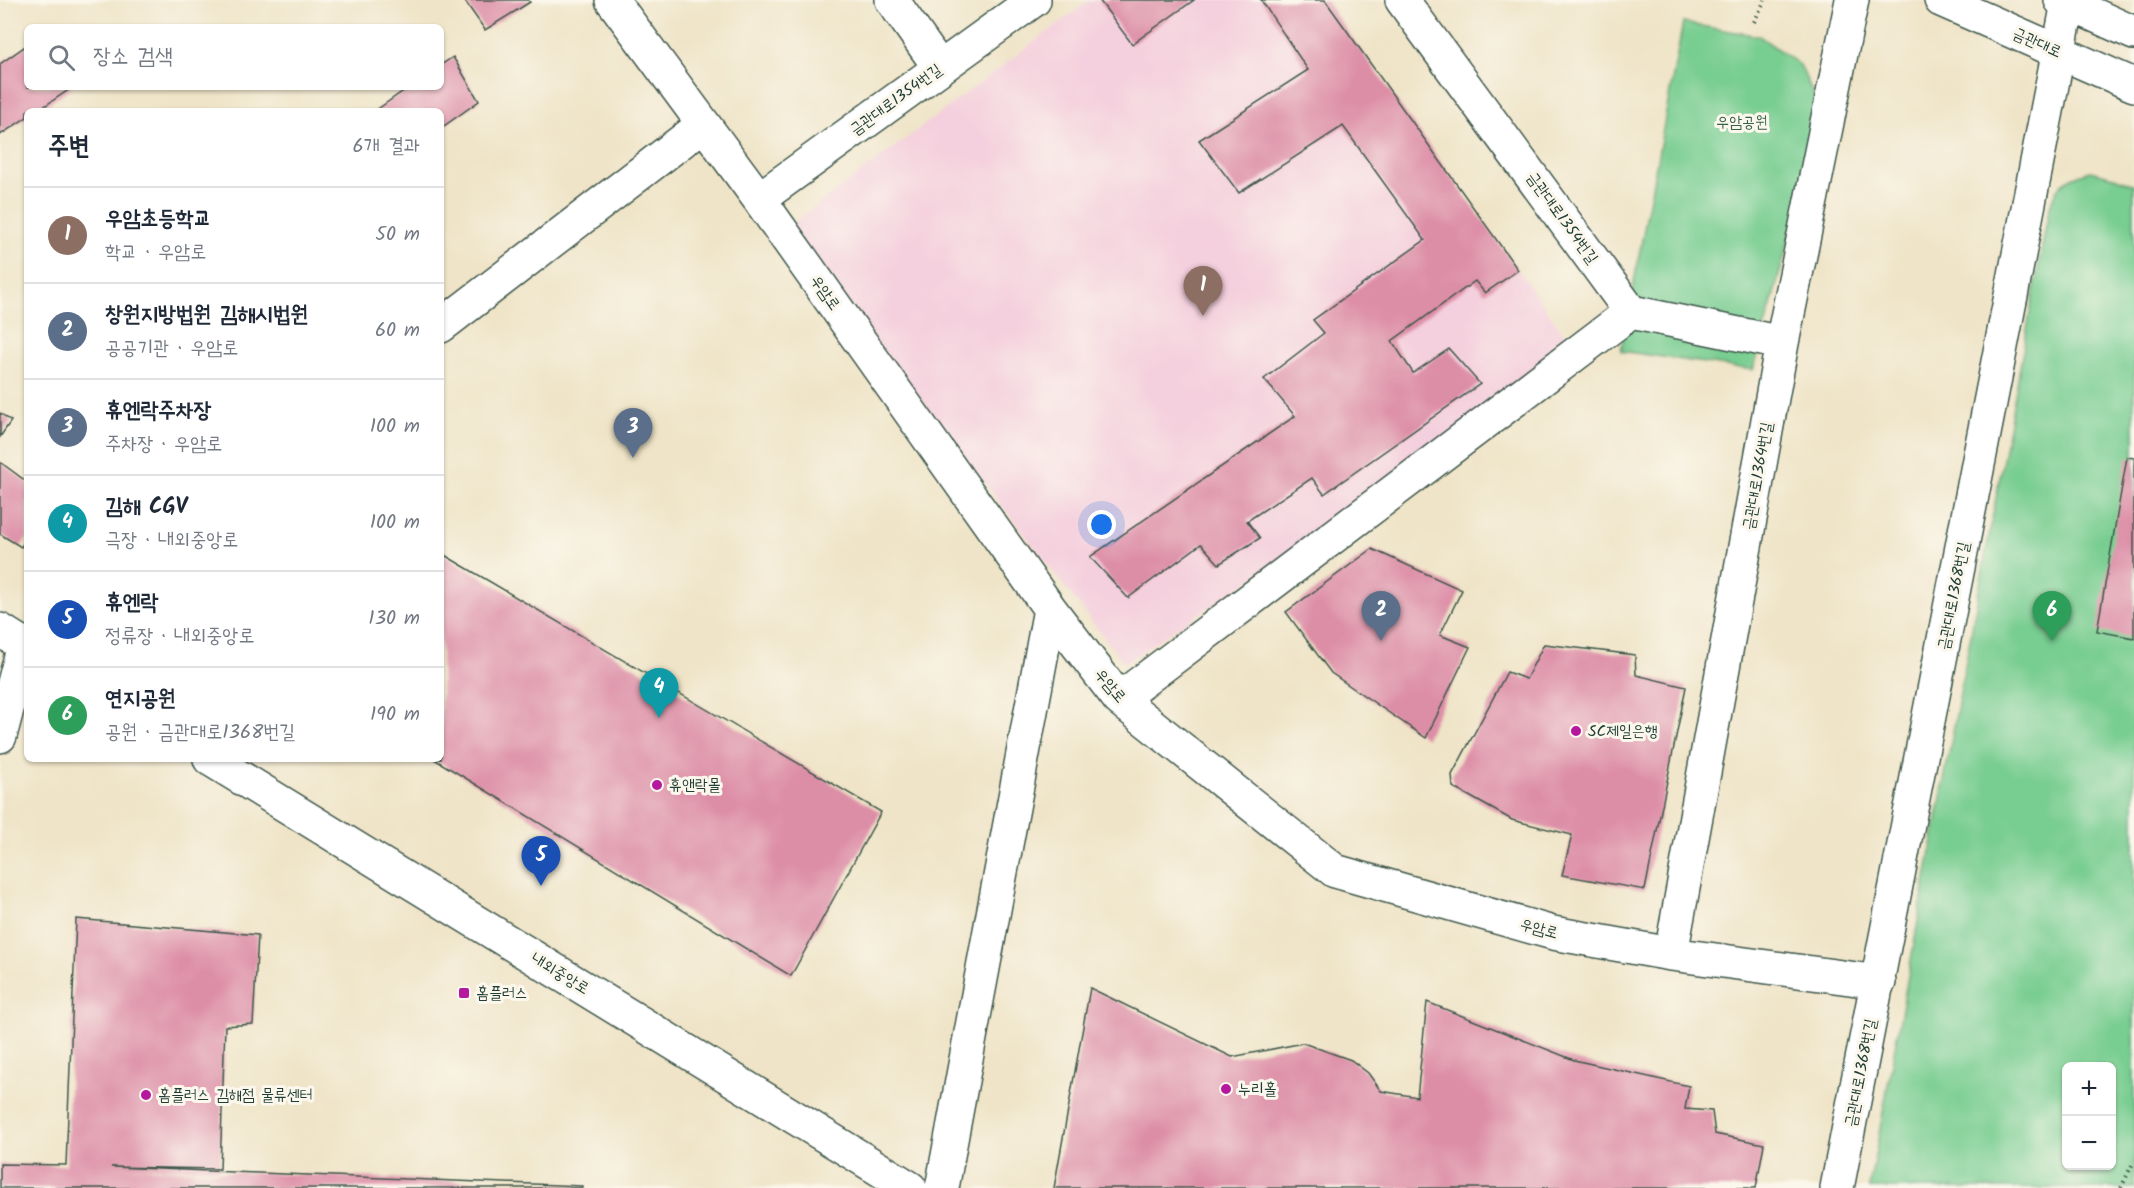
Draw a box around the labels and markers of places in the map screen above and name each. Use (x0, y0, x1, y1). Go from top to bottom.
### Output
pin: 1 (1184, 266, 1222, 316)
pin: 3 (614, 408, 652, 458)
pin: 2 (1362, 592, 1400, 641)
pin: 6 (2032, 592, 2072, 641)
pin: 4 (640, 668, 678, 718)
place label: SC제일은행 (1588, 719, 1658, 744)
marker: SC제일은행 (1569, 724, 1583, 738)
place label: 휴앤락몰 (669, 773, 721, 798)
marker: 휴앤락몰 (650, 778, 664, 792)
pin: 5 (522, 836, 560, 886)
place label: 홈플러스 (476, 981, 528, 1006)
marker: 홈플러스 (457, 986, 471, 1000)
place label: 누리홀 (1238, 1077, 1277, 1102)
marker: 누리홀 (1219, 1082, 1233, 1096)
place label: 홈플러스 김해점 물류센터 (158, 1083, 312, 1108)
marker: 홈플러스 김해점 물류센터 (139, 1088, 153, 1102)

